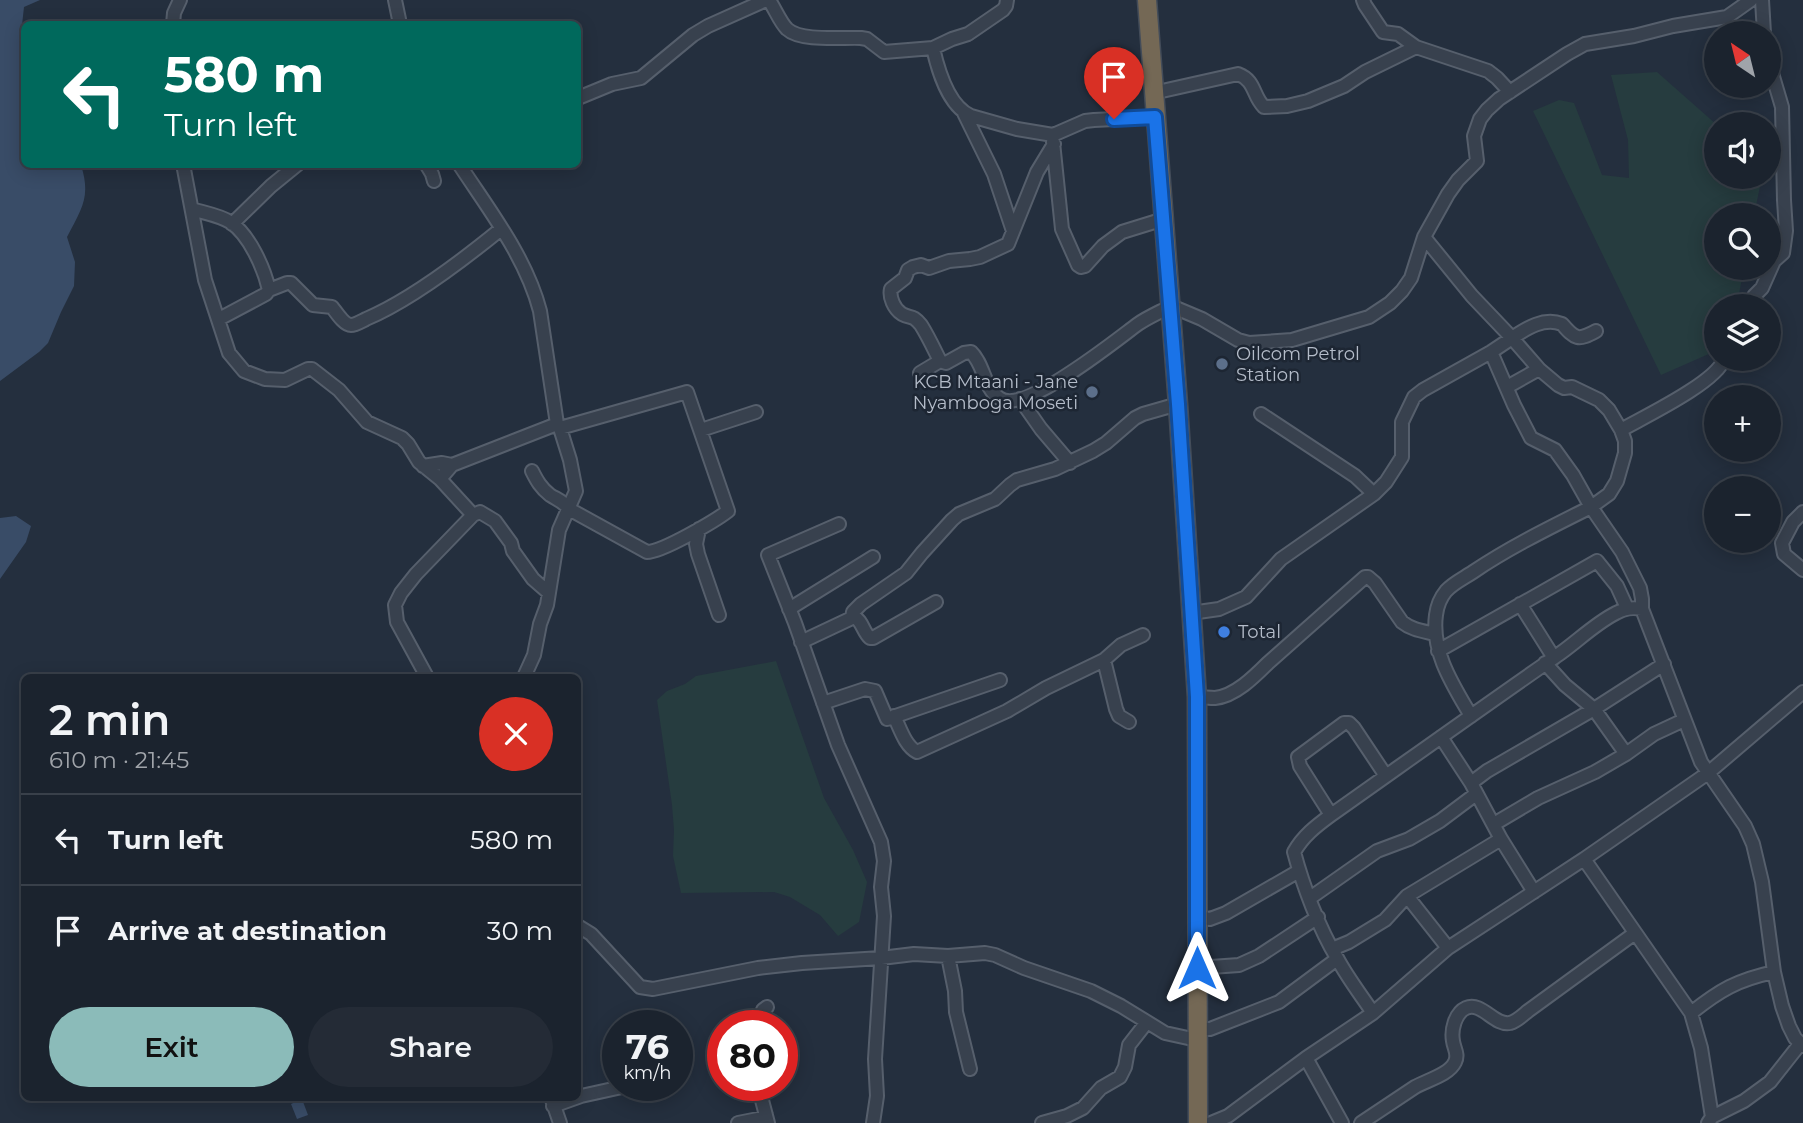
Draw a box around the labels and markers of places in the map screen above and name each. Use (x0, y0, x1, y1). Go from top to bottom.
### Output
pin (1084, 47, 1144, 119)
place label: Oilcom Petrol Station (1236, 343, 1360, 386)
marker: Oilcom Petrol Station (1214, 356, 1230, 372)
place label: KCB Mtaani - Jane Nyamboga Moseti (913, 371, 1078, 414)
marker: KCB Mtaani - Jane Nyamboga Moseti (1084, 384, 1100, 400)
place label: Total (1238, 621, 1281, 643)
marker: Total (1216, 624, 1232, 640)

